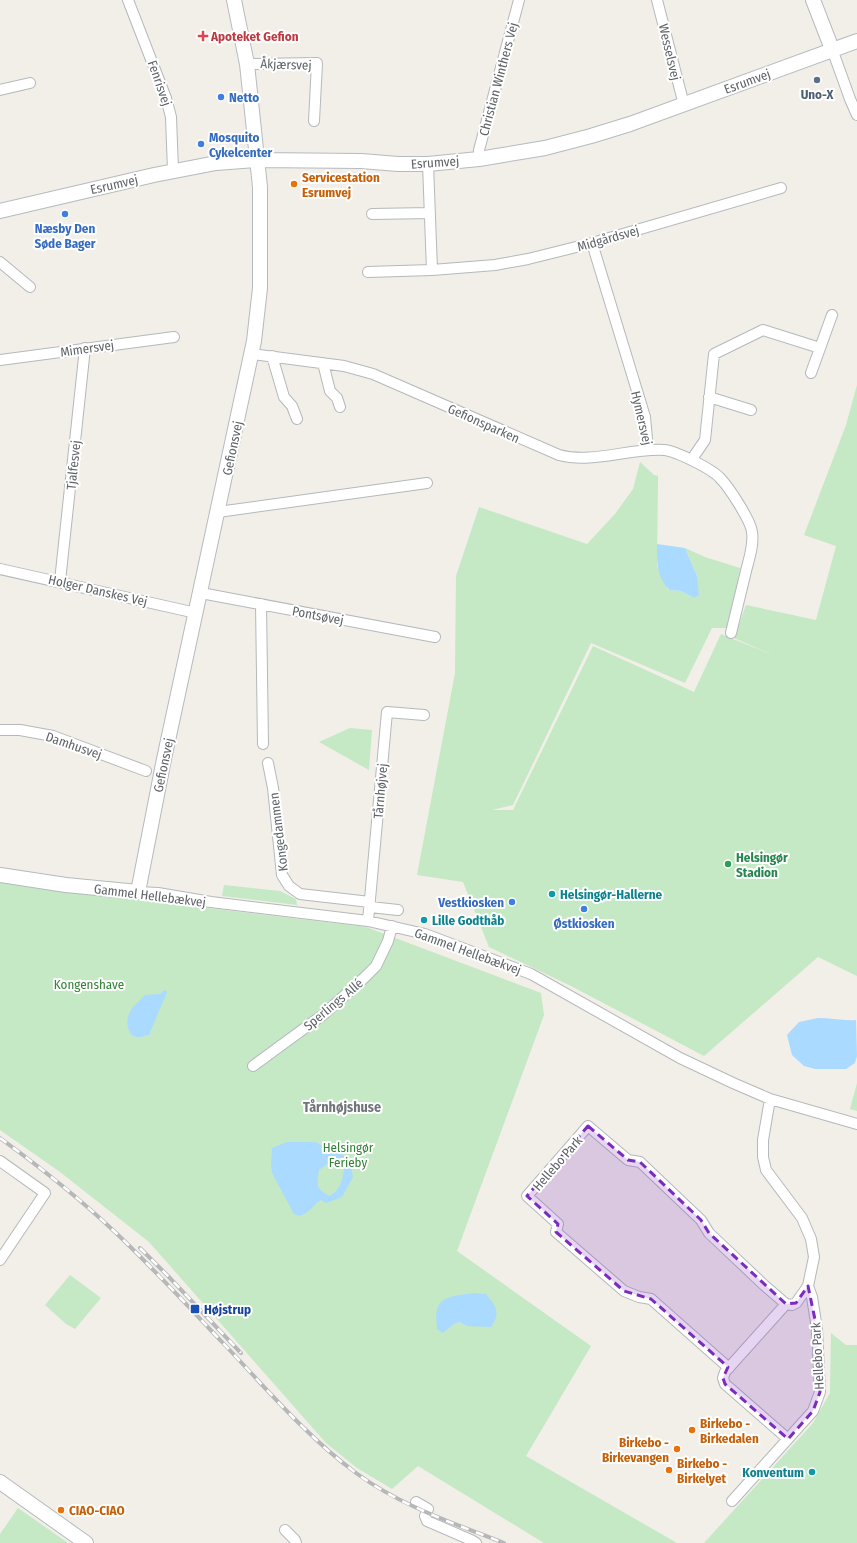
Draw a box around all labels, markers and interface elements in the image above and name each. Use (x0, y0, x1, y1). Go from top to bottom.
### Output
street label: Christian Winthers Vej (476, 21, 521, 138)
street label: Wesselsvej (656, 22, 683, 82)
place label: Apoteket Gefion (210, 29, 299, 44)
marker: Apoteket Gefion (198, 31, 208, 41)
street label: Åkjærsvej (260, 55, 312, 73)
street label: Fenrisvej (145, 58, 174, 108)
street label: Esrumvej (722, 66, 772, 97)
marker: Uno-X (812, 75, 822, 85)
place label: Uno-X (801, 87, 833, 102)
place label: Netto (229, 90, 259, 105)
marker: Netto (216, 92, 226, 102)
place label: Mosquito Cykelcenter (209, 130, 273, 160)
marker: Mosquito Cykelcenter (196, 139, 206, 149)
street label: Esrumvej (410, 153, 460, 172)
place label: Servicestation Esrumvej (302, 170, 380, 200)
street label: Esrumvej (89, 172, 139, 197)
marker: Servicestation Esrumvej (289, 179, 299, 189)
marker: Næsby Den Søde Bager (60, 209, 70, 219)
place label: Næsby Den Søde Bager (34, 221, 96, 251)
street label: Midgårdsvej (575, 222, 641, 254)
street label: Mimersvej (59, 337, 115, 360)
street label: Hymersvej (628, 390, 655, 447)
street label: Gefionsparken (446, 401, 522, 446)
street label: Gefionsvej (219, 420, 246, 477)
street label: Tjalfesvej (63, 440, 84, 491)
street label: Holger Danskes Vej (47, 572, 149, 609)
street label: Pontsøvej (291, 603, 345, 628)
street label: Damhusvej (44, 729, 104, 762)
street label: Gefionsvej (150, 737, 177, 794)
street label: Tårnhøjvej (371, 763, 390, 819)
street label: Kongedammen (266, 792, 291, 872)
place label: Helsingør Stadion (736, 850, 788, 880)
marker: Helsingør Stadion (723, 859, 733, 869)
street label: Gammel Hellebækvej (93, 881, 207, 910)
place label: Helsingør-Hallerne (560, 887, 663, 902)
marker: Helsingør-Hallerne (547, 889, 557, 899)
place label: Vestkiosken (437, 895, 504, 910)
marker: Vestkiosken (507, 897, 517, 907)
marker: Østkiosken (579, 904, 589, 914)
place label: Lille Godthåb (432, 913, 504, 928)
marker: Lille Godthåb (419, 915, 429, 925)
place label: Østkiosken (554, 916, 615, 931)
street label: Gammel Hellebækvej (412, 925, 523, 978)
street label: Sperlings Allé (301, 975, 366, 1033)
park label: Kongenshave (54, 977, 124, 992)
district label: Tårnhøjshuse (303, 1099, 381, 1116)
street label: Hellebo Park (530, 1132, 586, 1194)
park label: Helsingør Ferieby (323, 1140, 374, 1170)
place label: Højstrup (204, 1302, 251, 1317)
marker: Højstrup (189, 1303, 201, 1315)
street label: Hellebo Park (808, 1321, 827, 1390)
place label: Birkebo - Birkedalen (700, 1416, 759, 1446)
marker: Birkebo - Birkedalen (687, 1425, 697, 1435)
place label: Birkebo - Birkevangen (602, 1435, 669, 1465)
marker: Birkebo - Birkevangen (672, 1444, 682, 1454)
place label: Birkebo - Birkelyet (677, 1456, 727, 1486)
marker: Birkebo - Birkelyet (664, 1465, 674, 1475)
place label: Konventum (742, 1465, 804, 1480)
marker: Konventum (807, 1467, 817, 1477)
place label: CIAO-CIAO (69, 1503, 125, 1518)
marker: CIAO-CIAO (56, 1505, 66, 1515)

